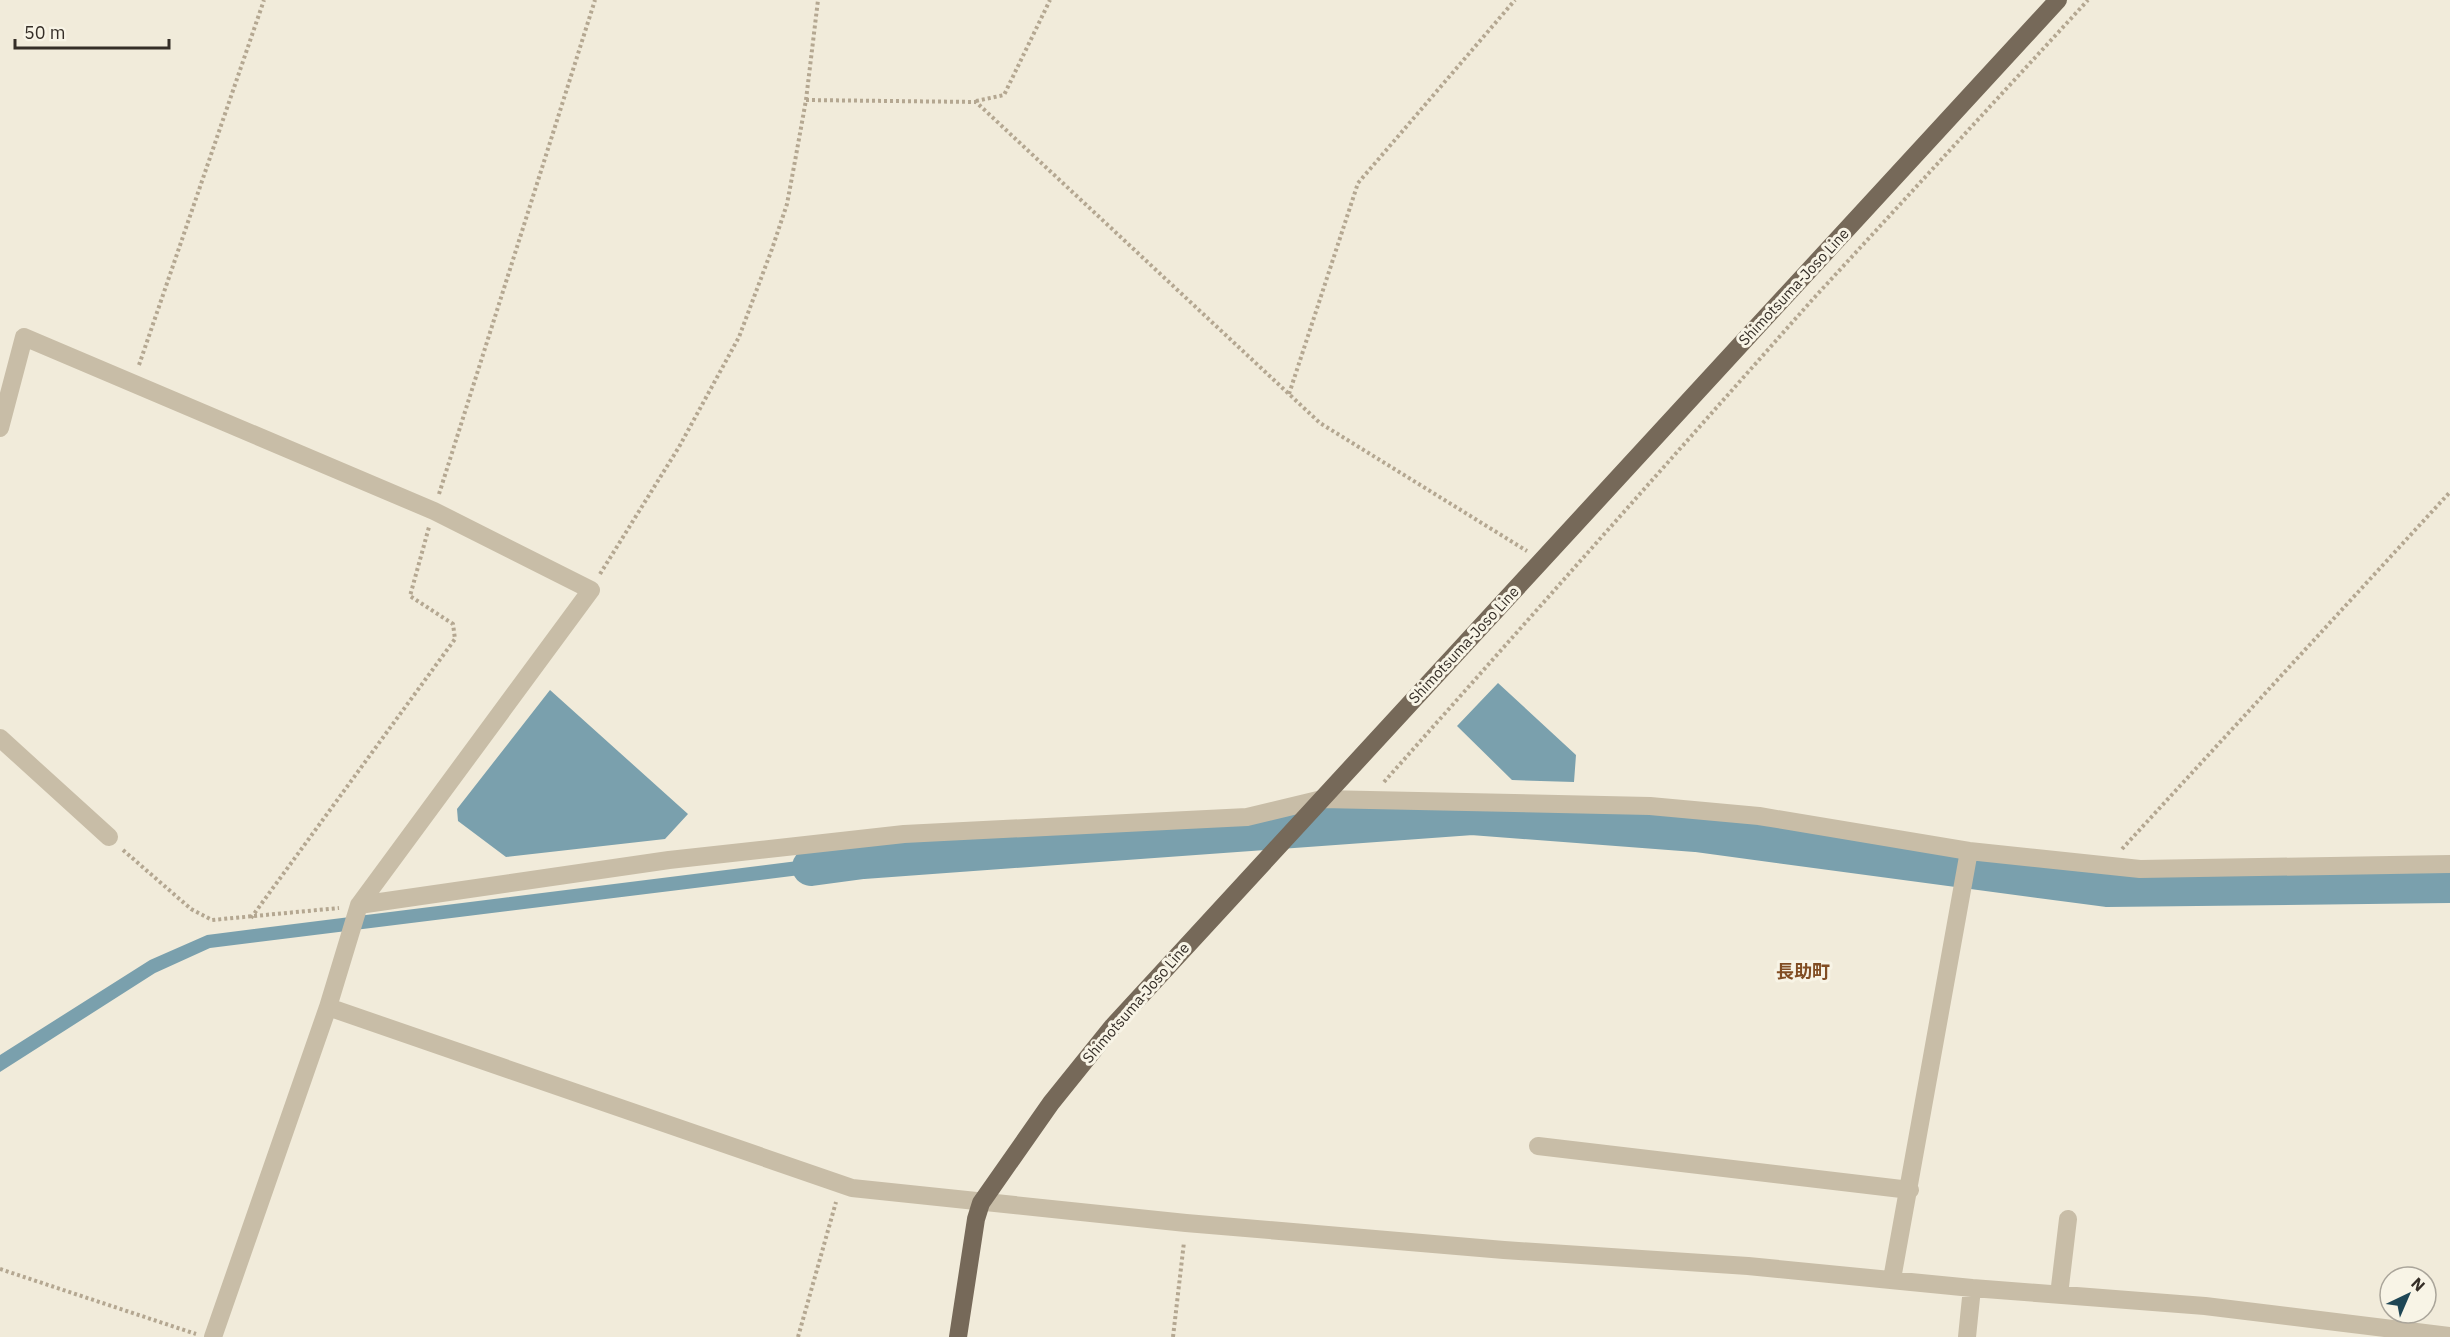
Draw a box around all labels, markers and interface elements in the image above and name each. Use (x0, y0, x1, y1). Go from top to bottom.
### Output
scale bar (15, 12, 170, 50)
text: 50 m (24, 21, 66, 44)
street label: Shimotsuma-Joso Line (1734, 224, 1853, 349)
street label: Shimotsuma-Joso Line (1404, 582, 1523, 707)
street label: Shimotsuma-Joso Line (1078, 939, 1193, 1067)
district label: 長助町 (1776, 960, 1830, 983)
north arrow (2378, 1265, 2438, 1325)
text: N (2407, 1273, 2430, 1295)

